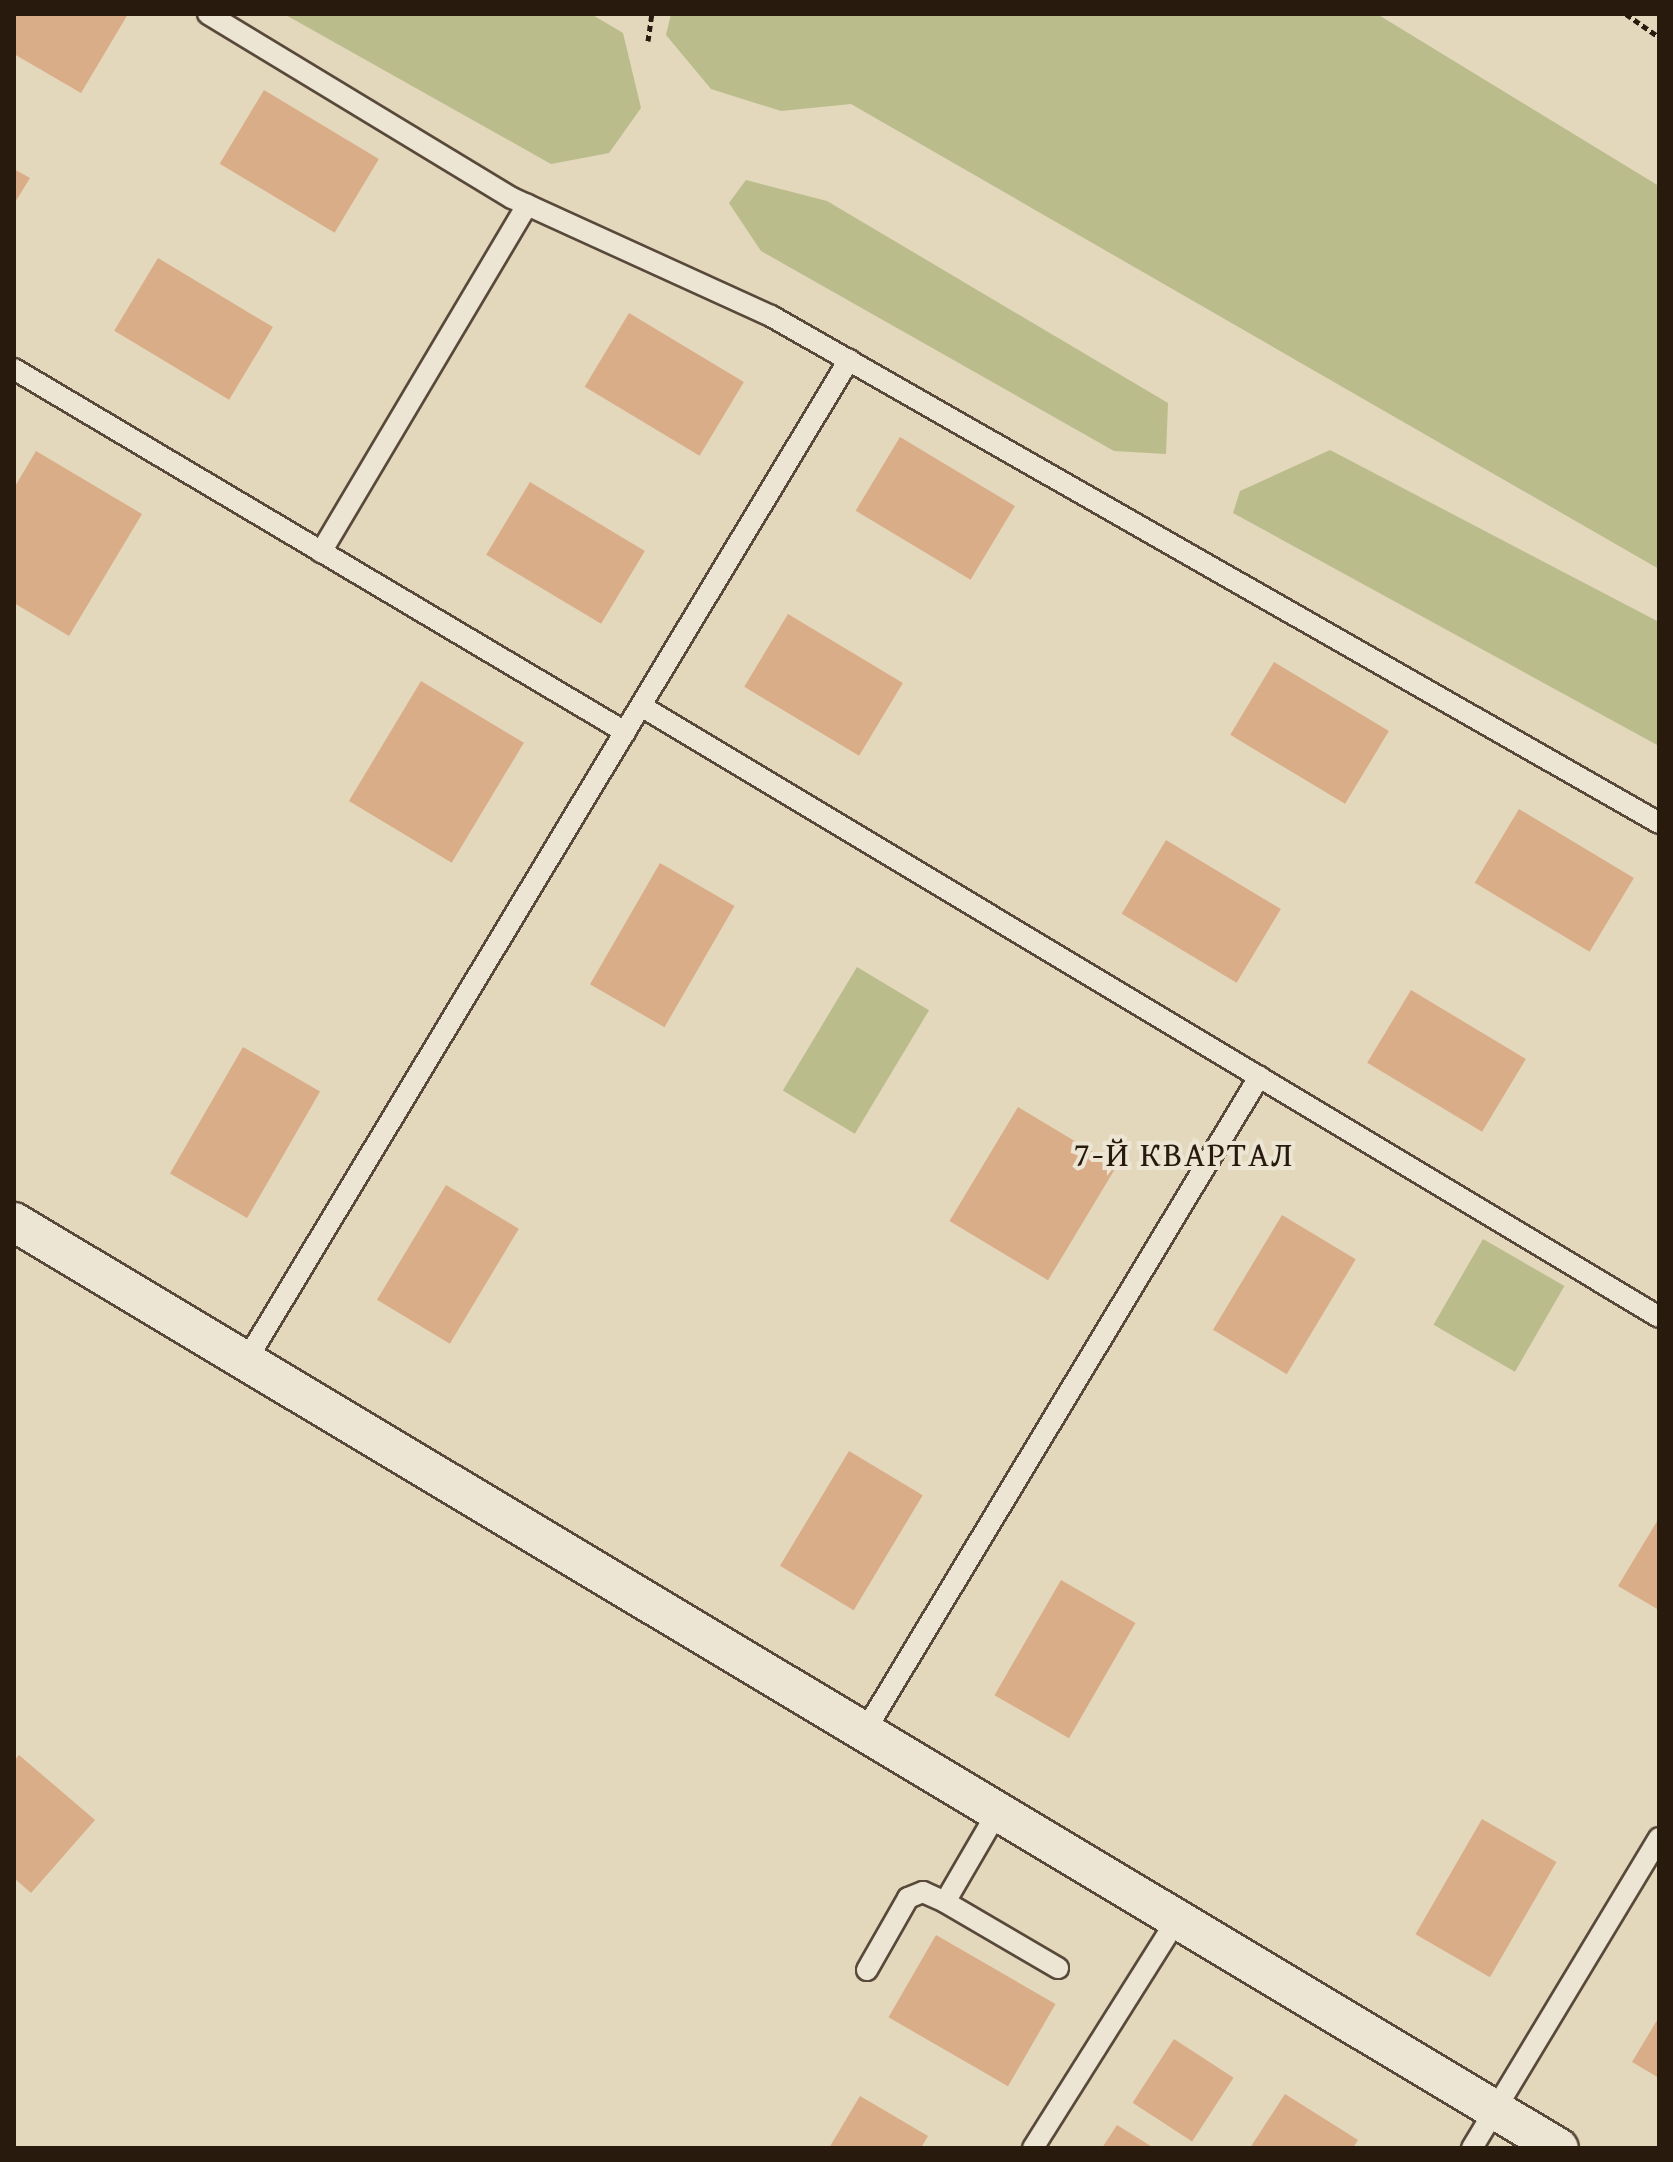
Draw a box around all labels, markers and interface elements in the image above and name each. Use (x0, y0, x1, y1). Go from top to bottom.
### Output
district label: 7-Й КВАРТАЛ (1074, 1134, 1294, 1174)

